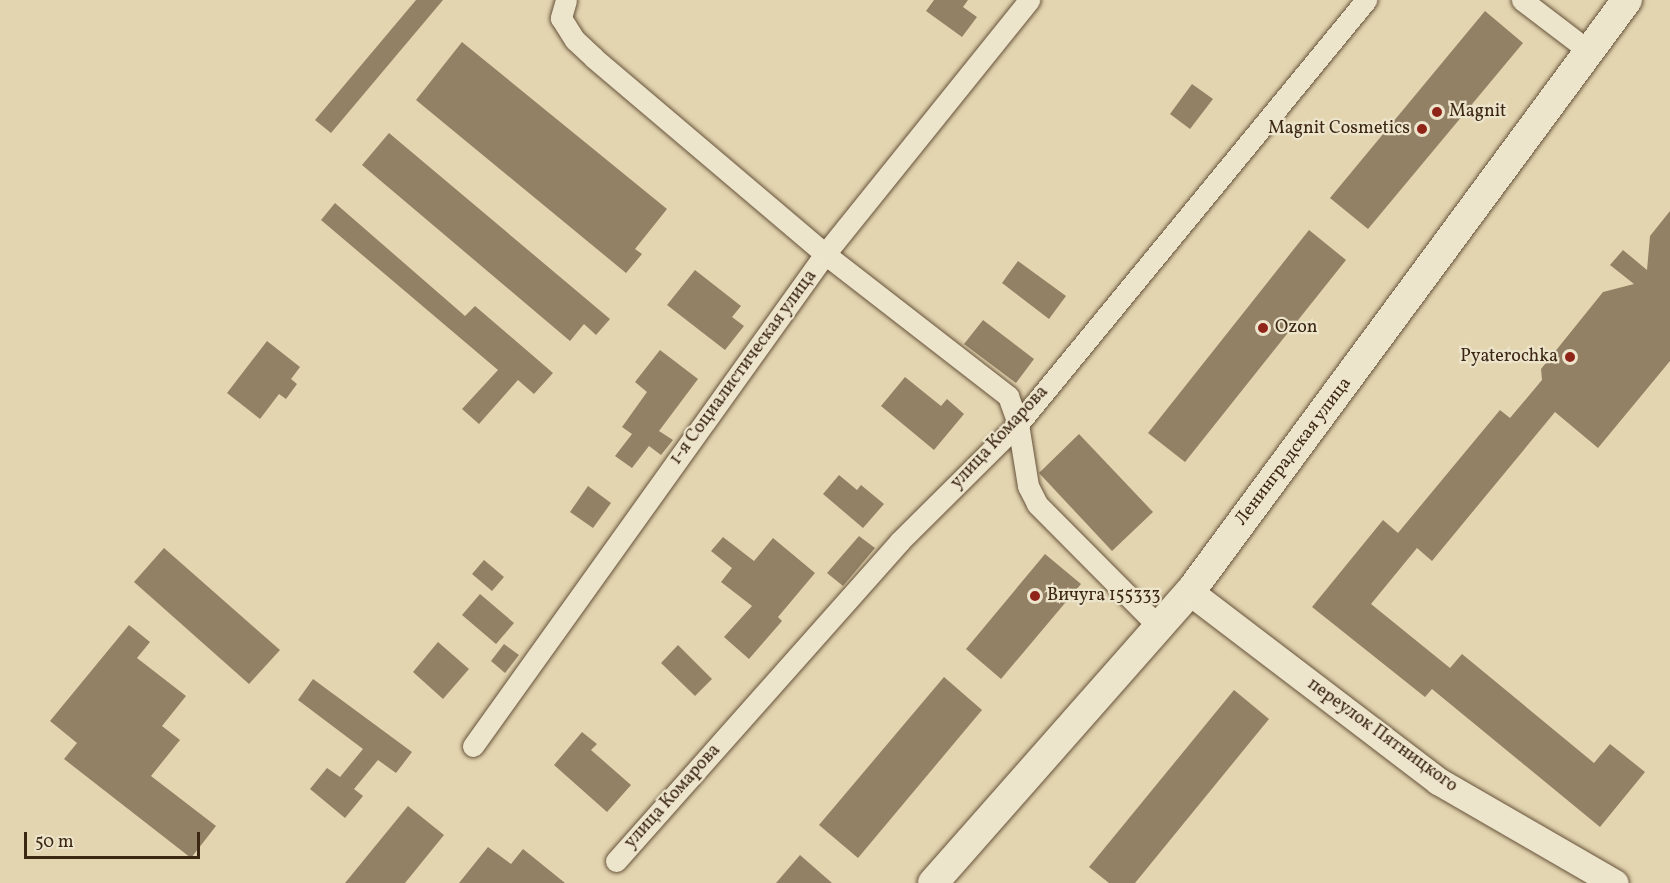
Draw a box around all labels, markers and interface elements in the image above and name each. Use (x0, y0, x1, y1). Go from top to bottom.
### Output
place label: Magnit (1449, 101, 1506, 123)
marker: Magnit (1430, 105, 1444, 119)
place label: Magnit Cosmetics (1268, 118, 1410, 140)
marker: Magnit Cosmetics (1415, 122, 1429, 136)
street label: 1-я Социалистическая улица (666, 266, 822, 470)
place label: Ozon (1275, 317, 1317, 339)
marker: Ozon (1256, 321, 1270, 335)
place label: Pyaterochka (1460, 346, 1558, 368)
marker: Pyaterochka (1563, 350, 1577, 364)
street label: Ленинградская улица (1231, 373, 1357, 531)
street label: улица Комарова (947, 382, 1053, 494)
place label: Вичуга 155333 (1047, 585, 1161, 607)
marker: Вичуга 155333 (1028, 589, 1042, 603)
street label: переулок Пятницкого (1303, 674, 1461, 798)
street label: улица Комарова (620, 740, 726, 854)
scale bar (27, 820, 202, 858)
text: 50 m (35, 830, 74, 855)

